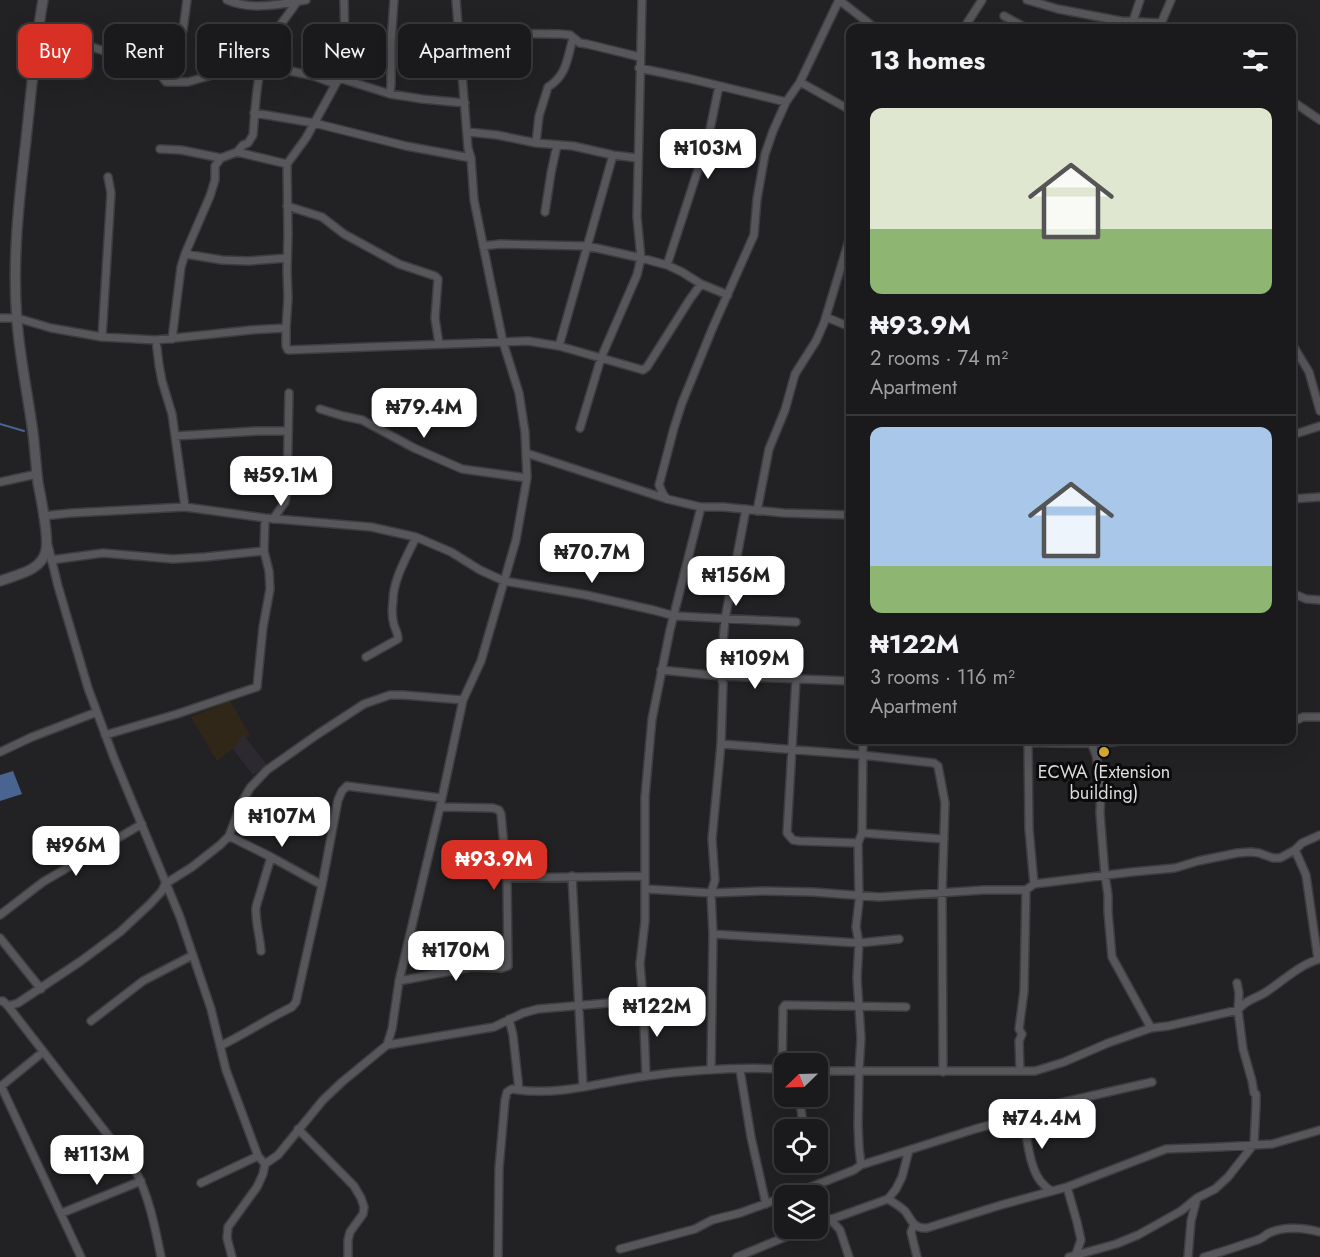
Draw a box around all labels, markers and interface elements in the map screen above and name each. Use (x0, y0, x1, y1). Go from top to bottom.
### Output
chip: Buy (18, 24, 92, 78)
chip: Rent (104, 24, 185, 78)
chip: Filters (197, 24, 291, 78)
chip: New (303, 24, 386, 78)
chip: Apartment (398, 24, 531, 78)
text: 13 homes (870, 41, 985, 79)
icon: filters (1239, 44, 1272, 77)
pin: ₦103M (666, 129, 750, 180)
text: ₦103M (674, 134, 742, 163)
icon: home (1017, 147, 1125, 255)
text: ₦93.9M (870, 306, 971, 344)
text: 2 rooms · 74 m² (870, 344, 1008, 373)
text: Apartment (870, 373, 957, 402)
pin: ₦79.4M (375, 388, 473, 439)
text: ₦79.4M (386, 393, 462, 422)
pin: ₦59.1M (232, 456, 330, 507)
text: ₦59.1M (244, 461, 318, 490)
icon: home (1017, 466, 1125, 574)
pin: ₦70.7M (543, 533, 641, 584)
text: ₦70.7M (554, 538, 630, 567)
pin: ₦156M (694, 556, 778, 607)
text: ₦156M (702, 561, 770, 590)
text: ₦122M (870, 625, 959, 663)
pin: ₦109M (713, 639, 797, 690)
text: ₦109M (720, 644, 790, 673)
text: 3 rooms · 116 m² (870, 663, 1015, 692)
text: Apartment (870, 692, 957, 721)
marker: ECWA (Extension building) (1097, 745, 1111, 759)
place label: ECWA (Extension building) (1038, 759, 1170, 806)
pin: ₦107M (240, 797, 324, 848)
text: ₦107M (248, 802, 316, 831)
pin: ₦96M (40, 826, 112, 877)
text: ₦96M (46, 831, 106, 860)
pin: ₦93.9M (445, 840, 543, 891)
text: ₦93.9M (455, 845, 533, 874)
pin: ₦170M (414, 931, 498, 982)
text: ₦170M (422, 936, 490, 965)
pin: ₦122M (615, 987, 699, 1038)
text: ₦122M (623, 992, 691, 1021)
north arrow (774, 1053, 828, 1107)
map controls (774, 1053, 828, 1239)
pin: ₦74.4M (993, 1099, 1091, 1150)
text: ₦74.4M (1003, 1104, 1081, 1133)
button: locate (774, 1119, 828, 1173)
pin: ₦113M (55, 1135, 139, 1186)
text: ₦113M (64, 1140, 130, 1169)
button: layers (774, 1185, 828, 1239)

